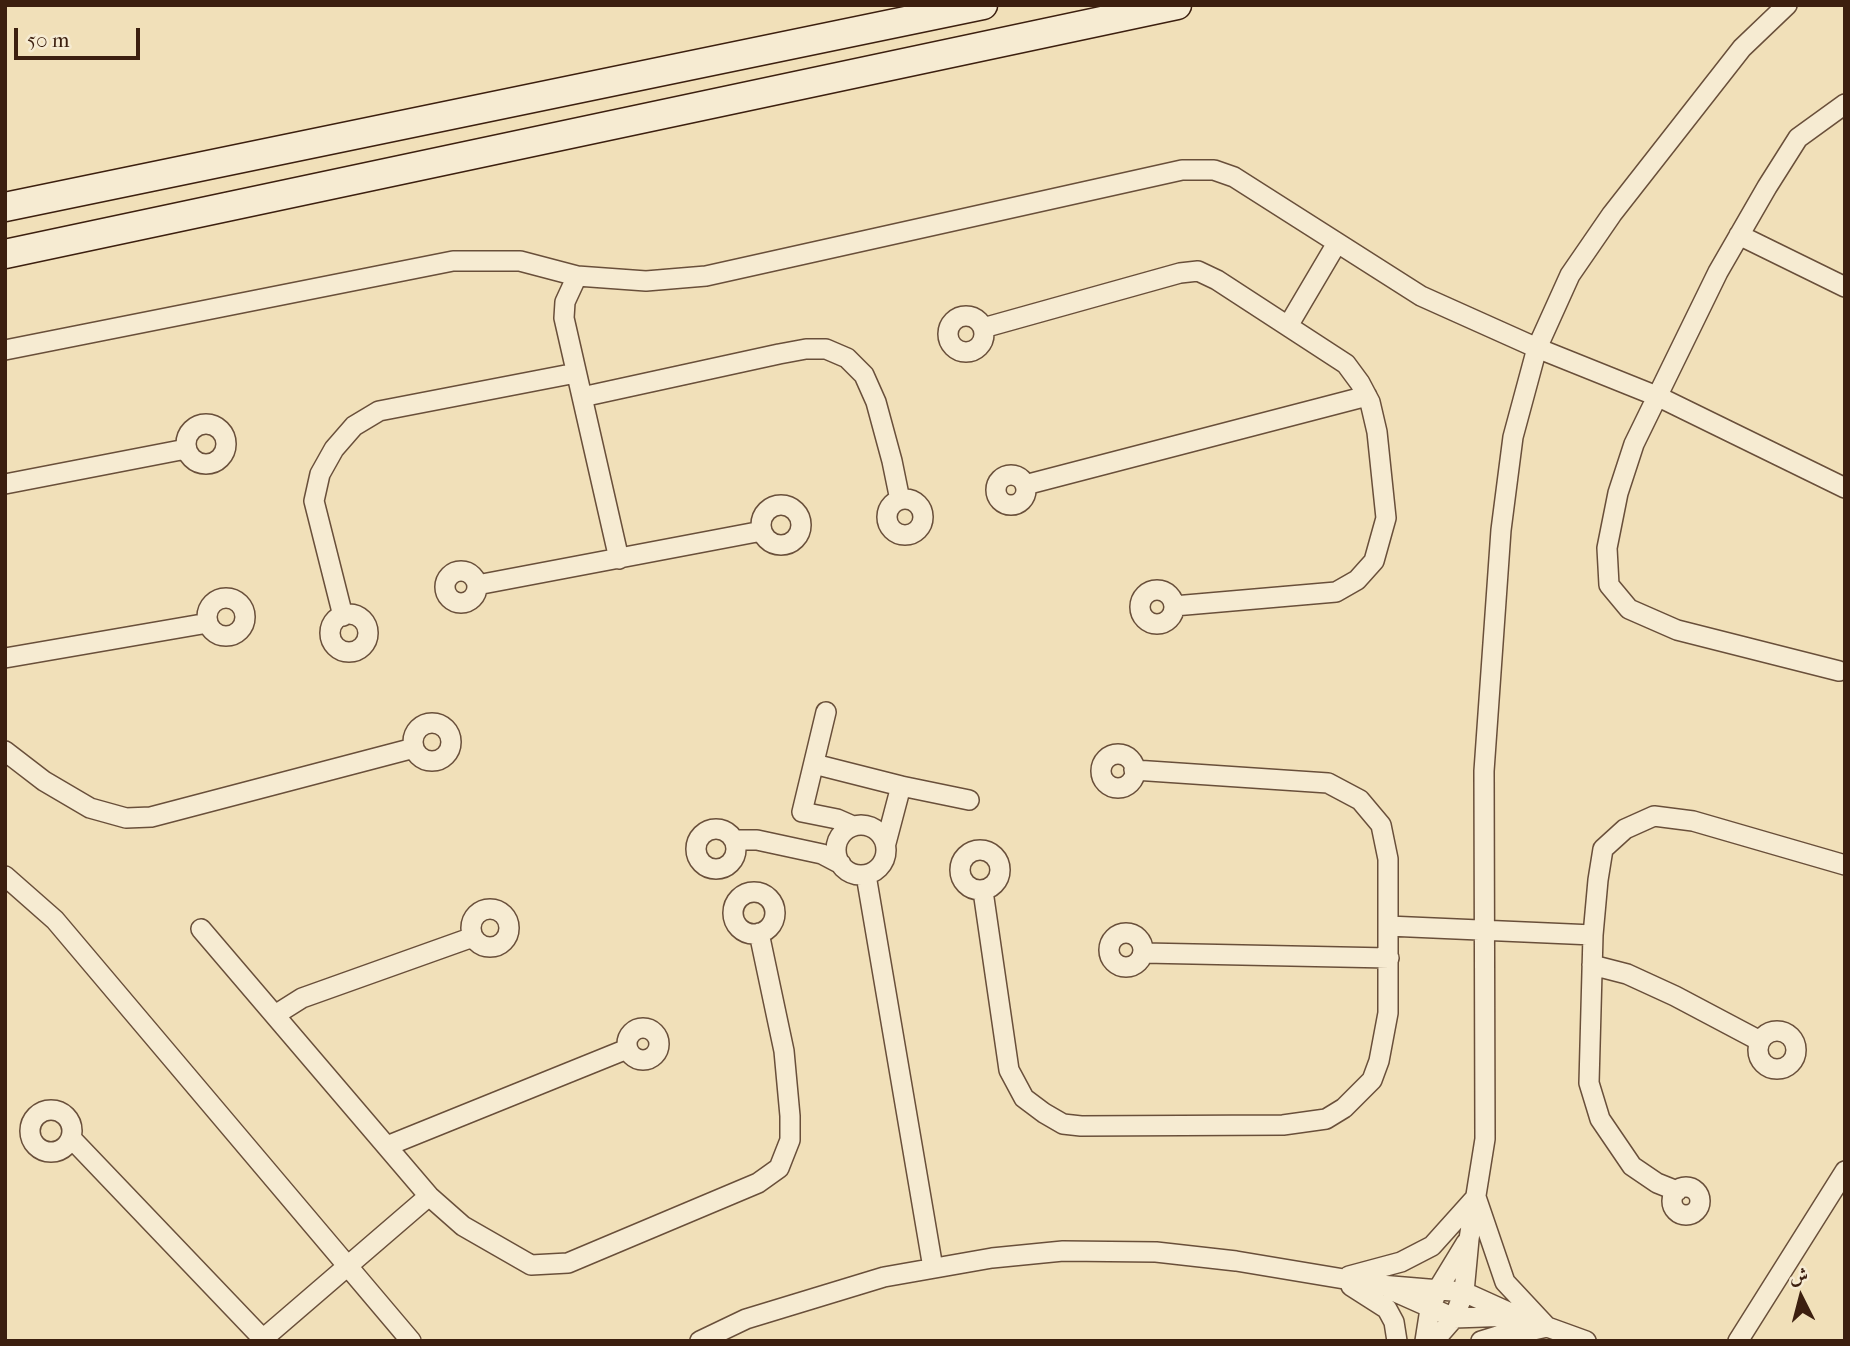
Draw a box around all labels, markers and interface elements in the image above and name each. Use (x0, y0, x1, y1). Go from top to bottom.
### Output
scale bar (18, 14, 144, 58)
text: 50 m (27, 28, 70, 52)
north arrow (1766, 1262, 1836, 1332)
text: ش (1788, 1264, 1809, 1288)

